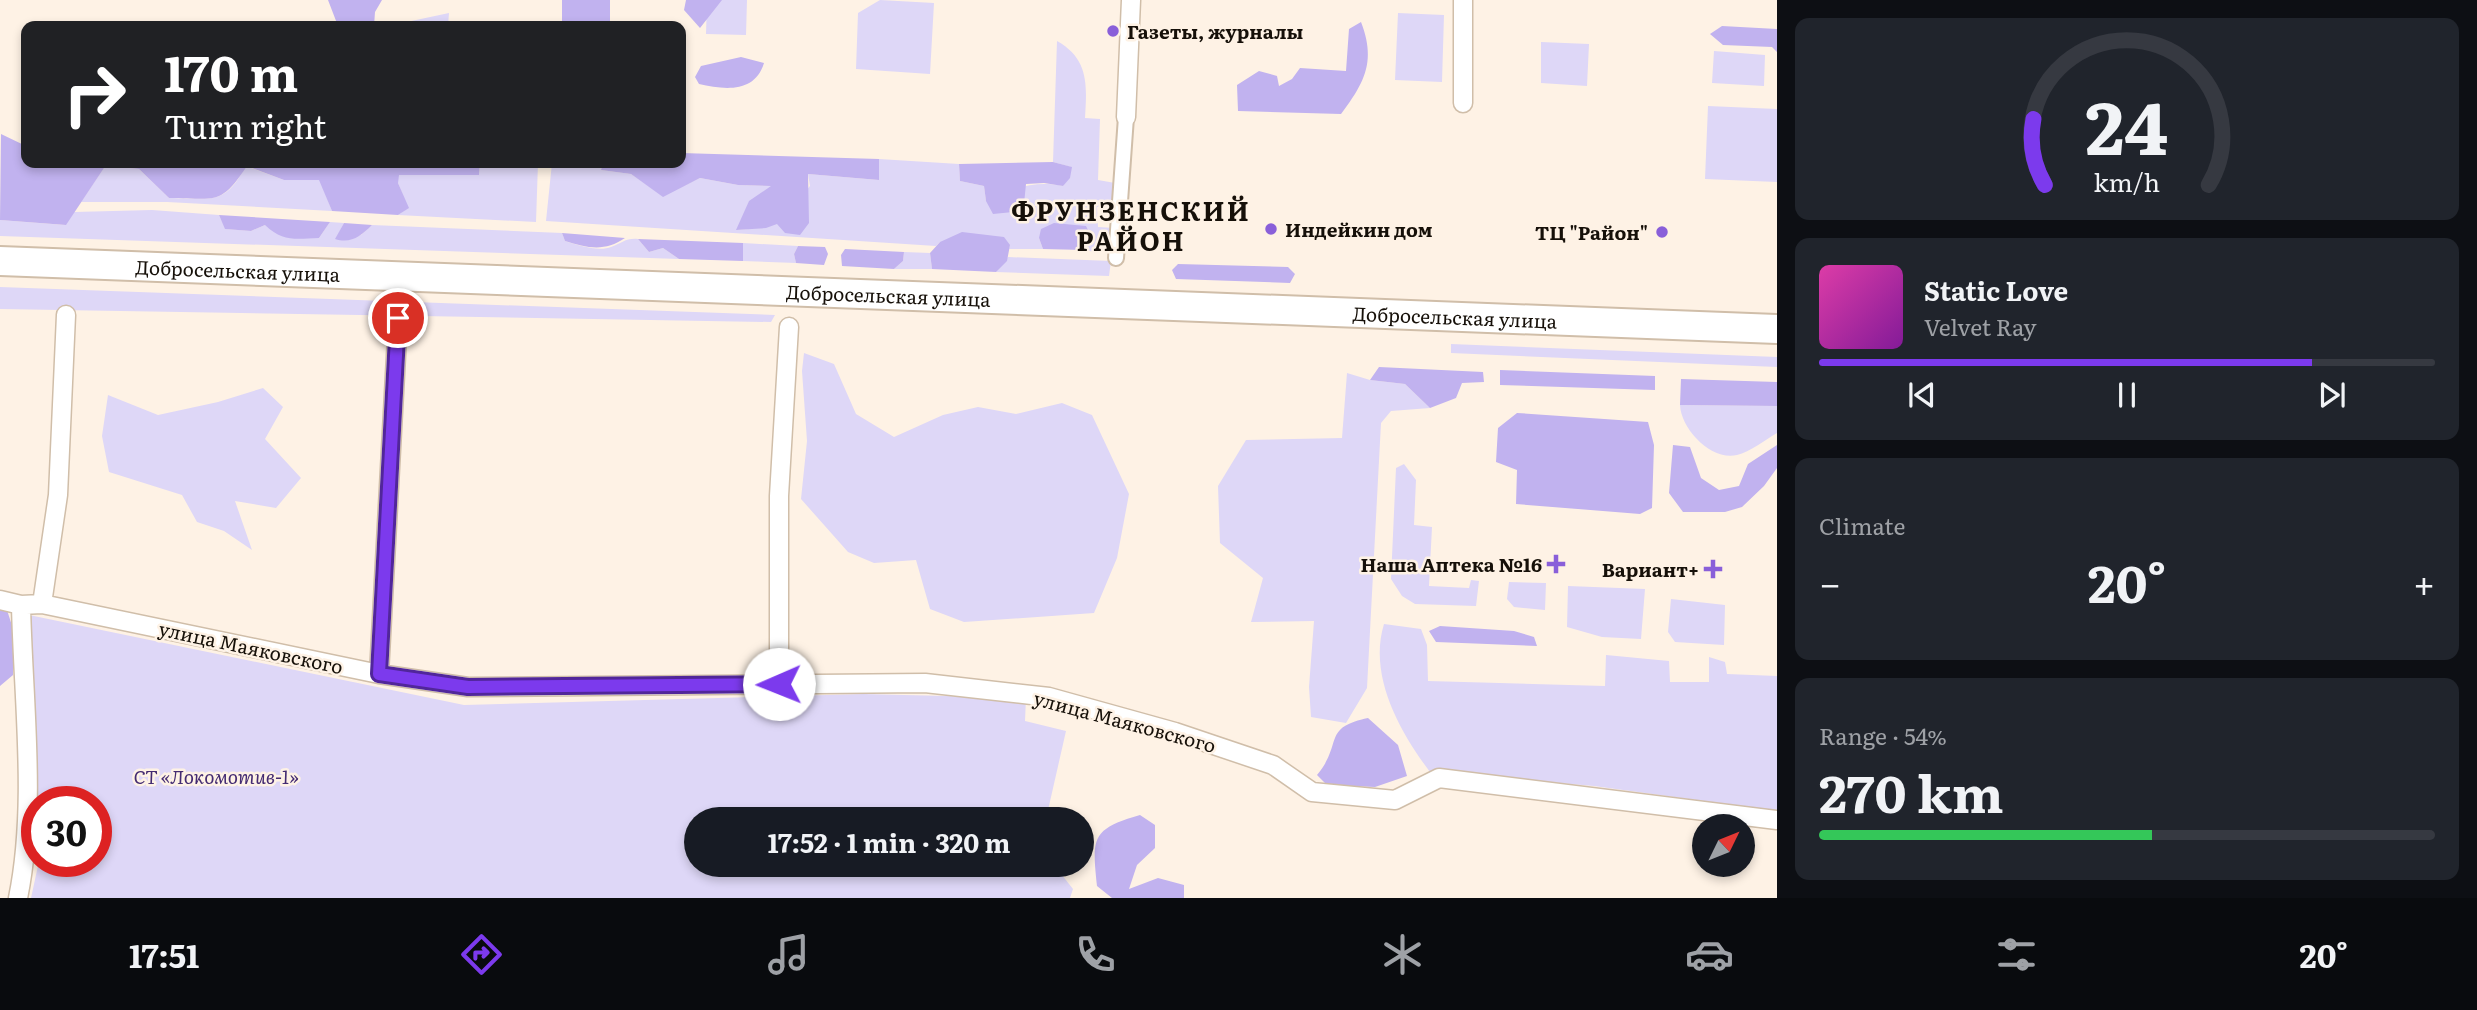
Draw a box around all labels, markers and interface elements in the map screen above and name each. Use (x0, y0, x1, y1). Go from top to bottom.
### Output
place label: Газеты, журналы (1127, 17, 1303, 45)
marker: Газеты, журналы (1105, 23, 1121, 39)
text: 170 m (164, 34, 298, 107)
icon: right (49, 49, 140, 140)
text: 24 (2086, 69, 2169, 177)
text: Turn right (164, 101, 326, 149)
text: km/h (2094, 163, 2160, 200)
district label: ФРУНЗЕНСКИЙ РАЙОН (1011, 190, 1251, 259)
place label: Индейкин дом (1285, 215, 1433, 243)
place label: ТЦ "Район" (1535, 218, 1648, 246)
marker: Индейкин дом (1263, 221, 1279, 237)
marker: ТЦ "Район" (1654, 224, 1670, 240)
street label: Добросельская улица (135, 252, 341, 288)
text: Static Love (1924, 270, 2068, 309)
street label: Добросельская улица (786, 277, 992, 313)
pin (368, 288, 428, 348)
icon: arrive (379, 299, 417, 337)
street label: Добросельская улица (1352, 299, 1558, 335)
text: Velvet Ray (1924, 309, 2036, 343)
icon: previous (1903, 376, 1941, 414)
icon: pause (2108, 376, 2146, 414)
icon: next (2313, 376, 2351, 414)
text: Climate (1819, 508, 1905, 542)
text: 20° (2088, 542, 2166, 619)
place label: Наша Аптека №16 (1361, 550, 1542, 578)
text: − (1819, 553, 1841, 610)
text: + (2413, 553, 2435, 610)
place label: Вариант+ (1602, 555, 1699, 583)
marker: Наша Аптека №16 (1548, 556, 1564, 572)
marker: Вариант+ (1705, 561, 1721, 577)
street label: улица Маяковского (156, 614, 346, 680)
position arrow (742, 647, 816, 721)
street label: улица Маяковского (1031, 683, 1219, 759)
text: Range · 54% (1819, 718, 1947, 752)
text: 270 km (1819, 752, 2004, 829)
park label: СТ «Локомотив-1» (133, 762, 299, 790)
speed limit sign: 30 (21, 786, 112, 877)
north arrow (1692, 814, 1755, 877)
map controls (1692, 814, 1755, 877)
text: 17:52 · 1 min · 320 m (768, 822, 1010, 861)
text: 17:51 (129, 930, 199, 978)
icon: directions (457, 930, 506, 979)
icon: music (764, 930, 813, 979)
icon: phone (1071, 930, 1120, 979)
icon: climate (1378, 930, 1427, 979)
icon: car (1685, 930, 1734, 979)
icon: filters (1992, 930, 2041, 979)
text: 20° (2299, 930, 2348, 978)

